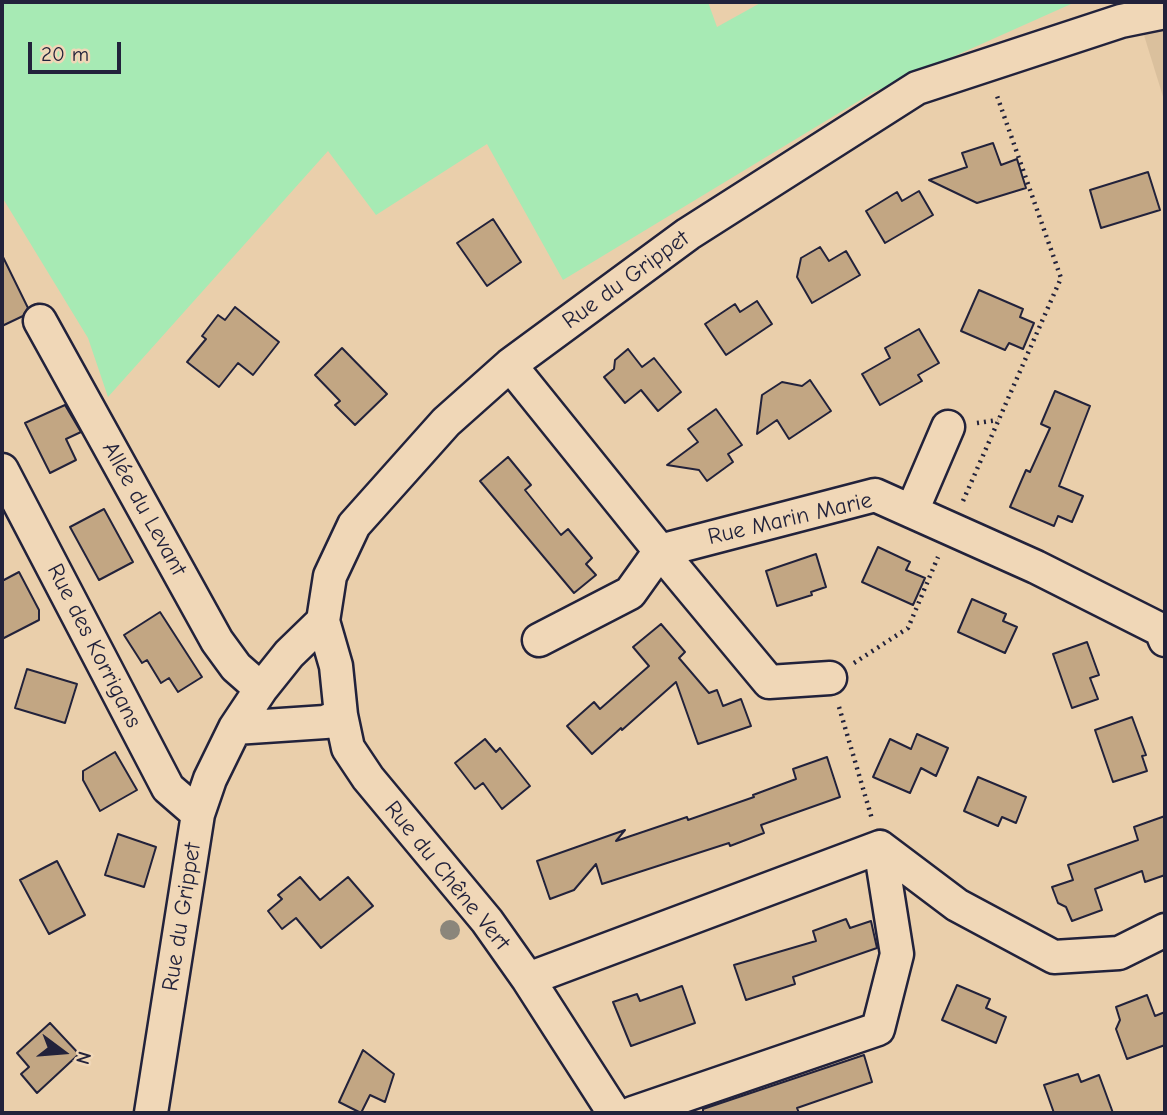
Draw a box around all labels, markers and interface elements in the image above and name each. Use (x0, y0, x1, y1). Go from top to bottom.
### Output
scale bar (32, 28, 124, 72)
text: 20 m (41, 42, 89, 66)
street label: Rue du Grippet (557, 225, 695, 335)
street label: Allée du Levant (96, 437, 192, 581)
street label: Rue Marin Marie (705, 487, 875, 551)
street label: Rue des Korrigans (41, 559, 147, 733)
street label: Rue du Chêne Vert (378, 796, 516, 956)
street label: Rue du Grippet (157, 841, 207, 993)
north arrow (28, 1017, 98, 1087)
text: N (71, 1049, 95, 1067)

